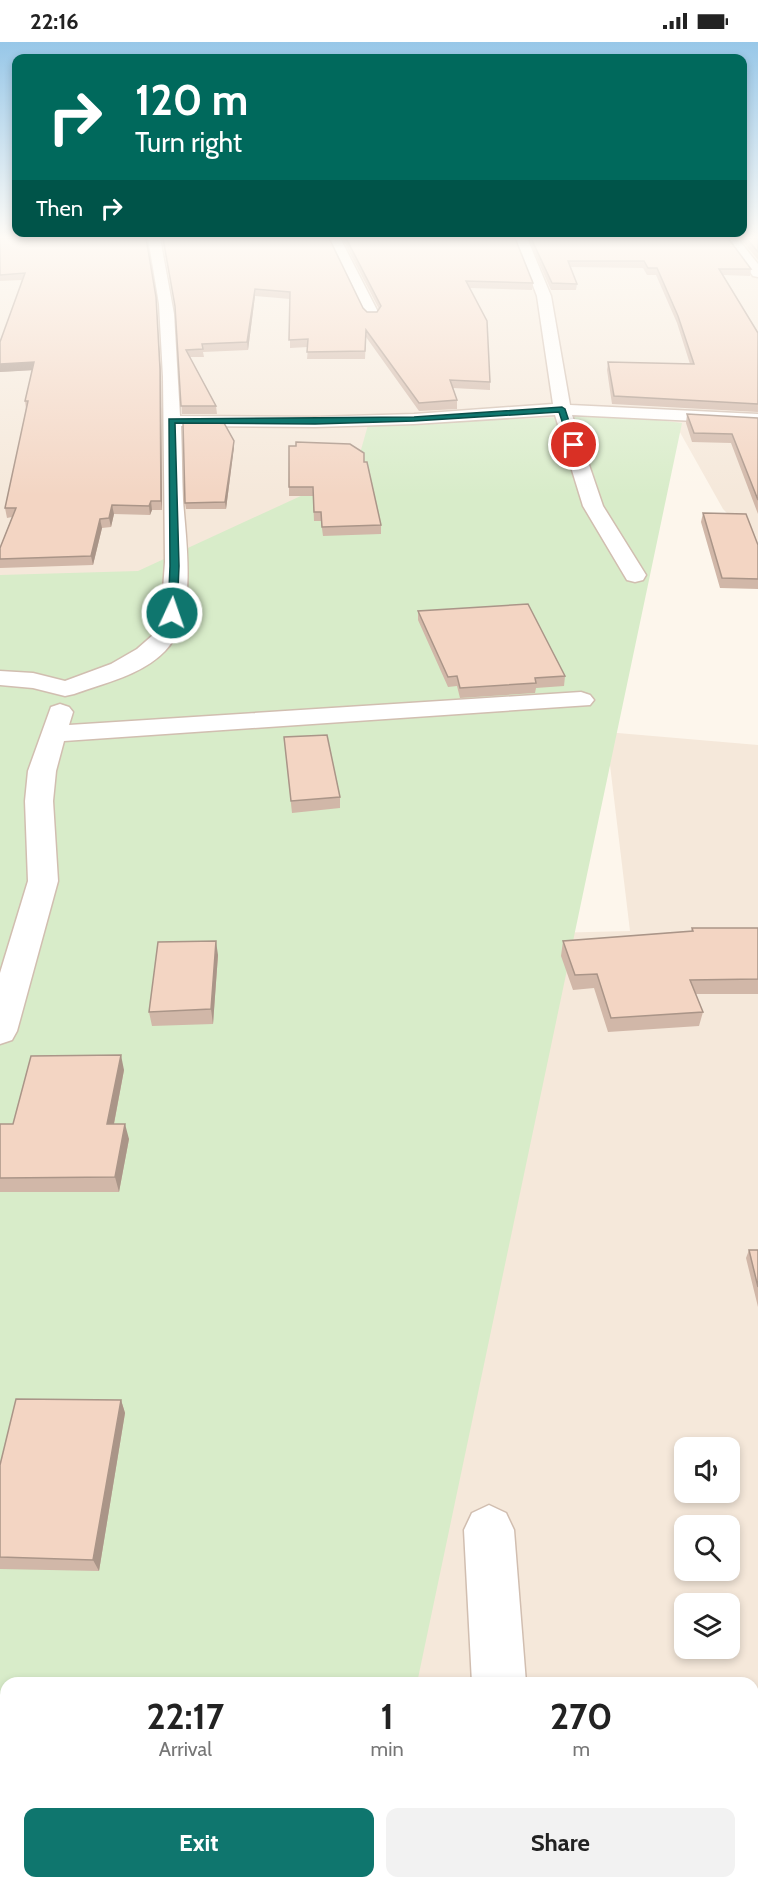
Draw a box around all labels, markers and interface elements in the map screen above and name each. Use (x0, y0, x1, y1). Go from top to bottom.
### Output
text: 22:16 (30, 8, 79, 35)
text: 120 m (135, 74, 248, 126)
icon: right (36, 78, 114, 156)
text: Turn right (135, 126, 242, 159)
icon: right (95, 192, 128, 225)
text: Then (36, 195, 83, 222)
pin (548, 419, 599, 470)
icon: arrive (557, 428, 590, 461)
position arrow (140, 581, 204, 645)
map controls (674, 1437, 740, 1659)
button: sound (674, 1437, 740, 1503)
button: search (674, 1515, 740, 1581)
button: layers (674, 1593, 740, 1659)
text: 22:17 (146, 1694, 224, 1738)
text: 1 (380, 1694, 394, 1738)
text: 270 (550, 1694, 613, 1738)
text: Arrival (159, 1737, 212, 1761)
text: min (371, 1737, 404, 1761)
text: m (572, 1737, 590, 1761)
button: Exit (24, 1808, 374, 1877)
button: Share (386, 1808, 735, 1877)

